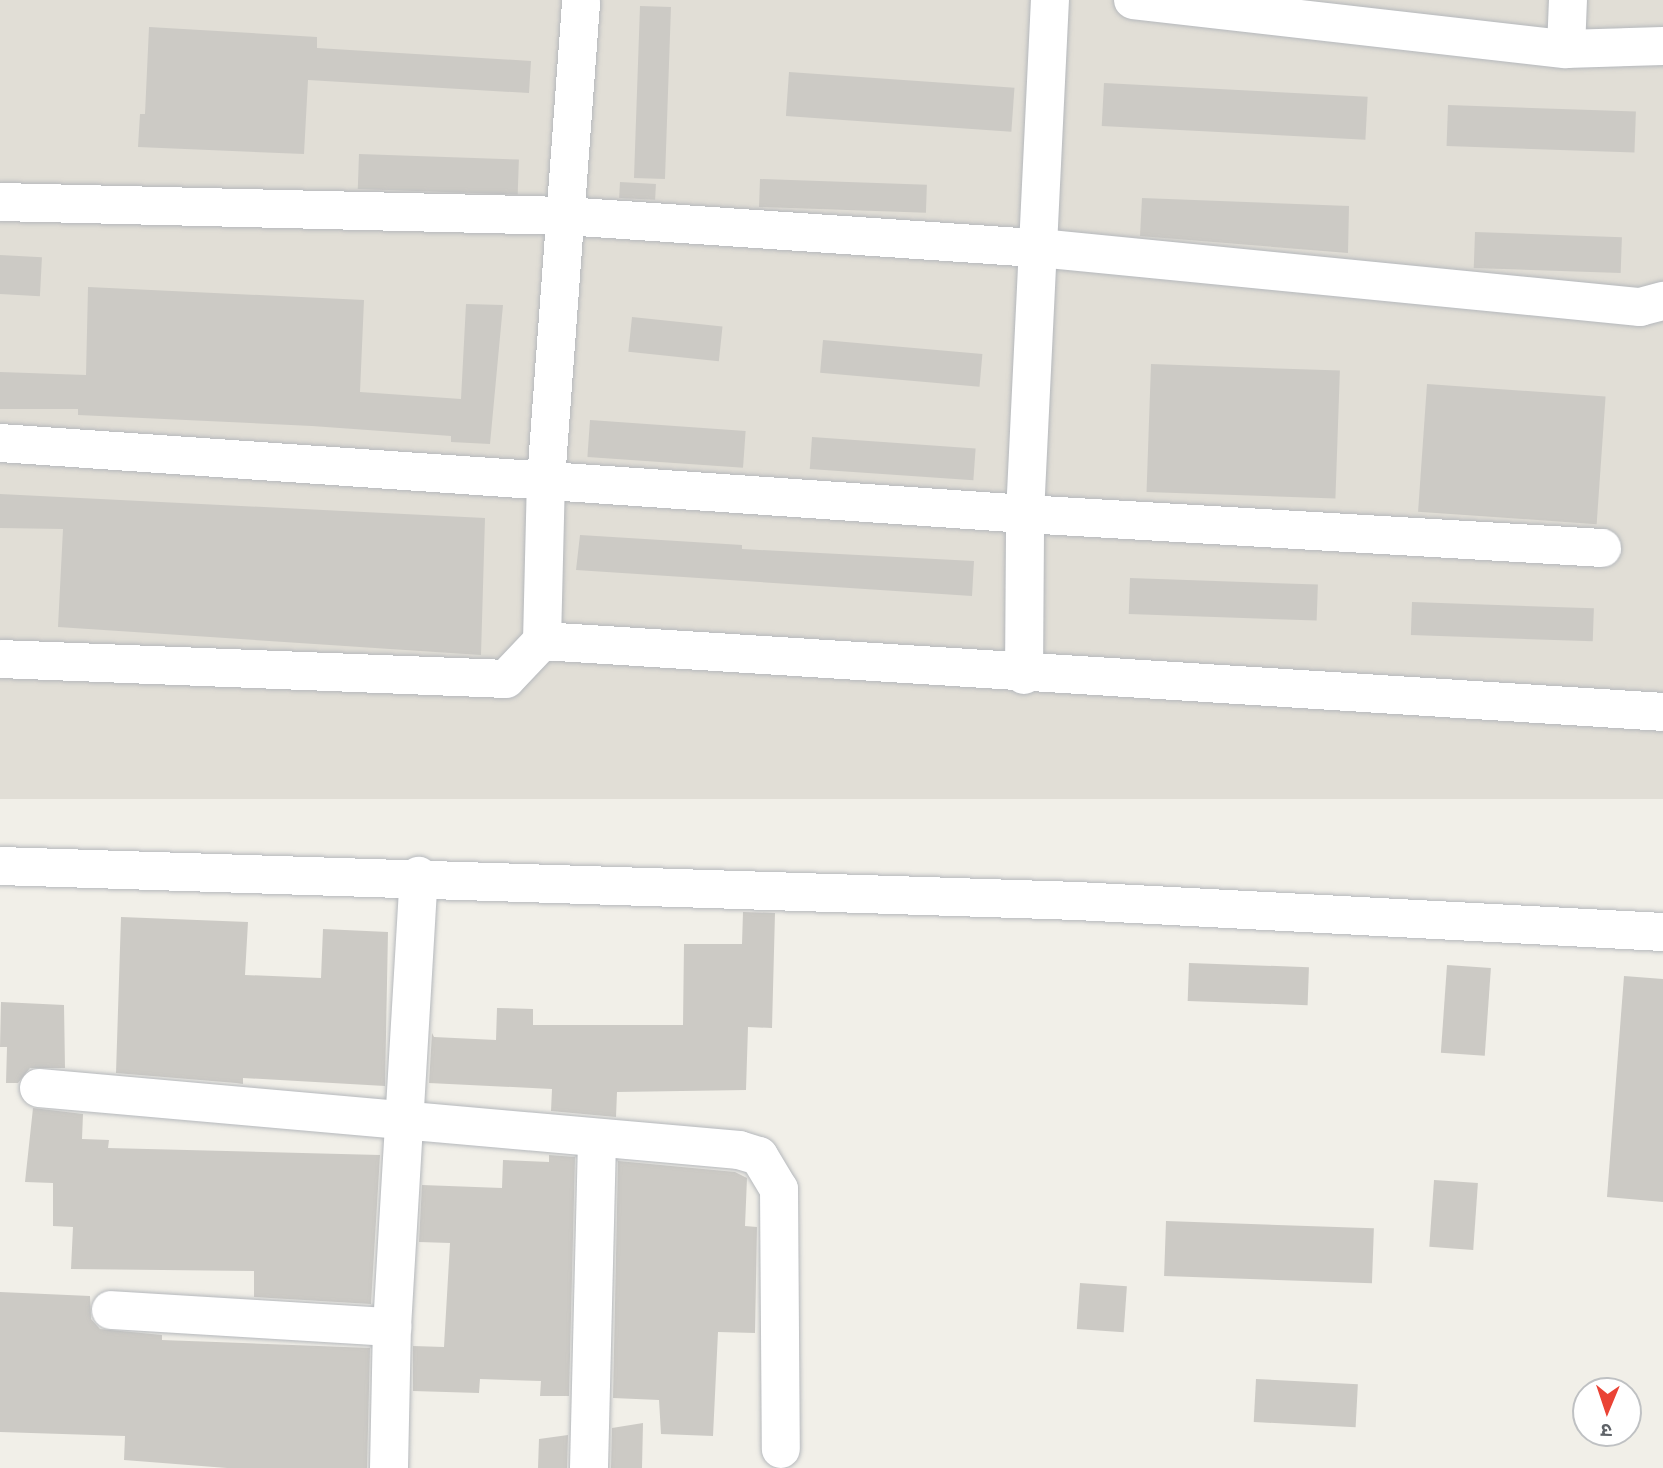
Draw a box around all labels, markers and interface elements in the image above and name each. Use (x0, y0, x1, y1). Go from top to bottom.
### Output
north arrow (1572, 1377, 1642, 1447)
text: उ (1600, 1418, 1612, 1444)

